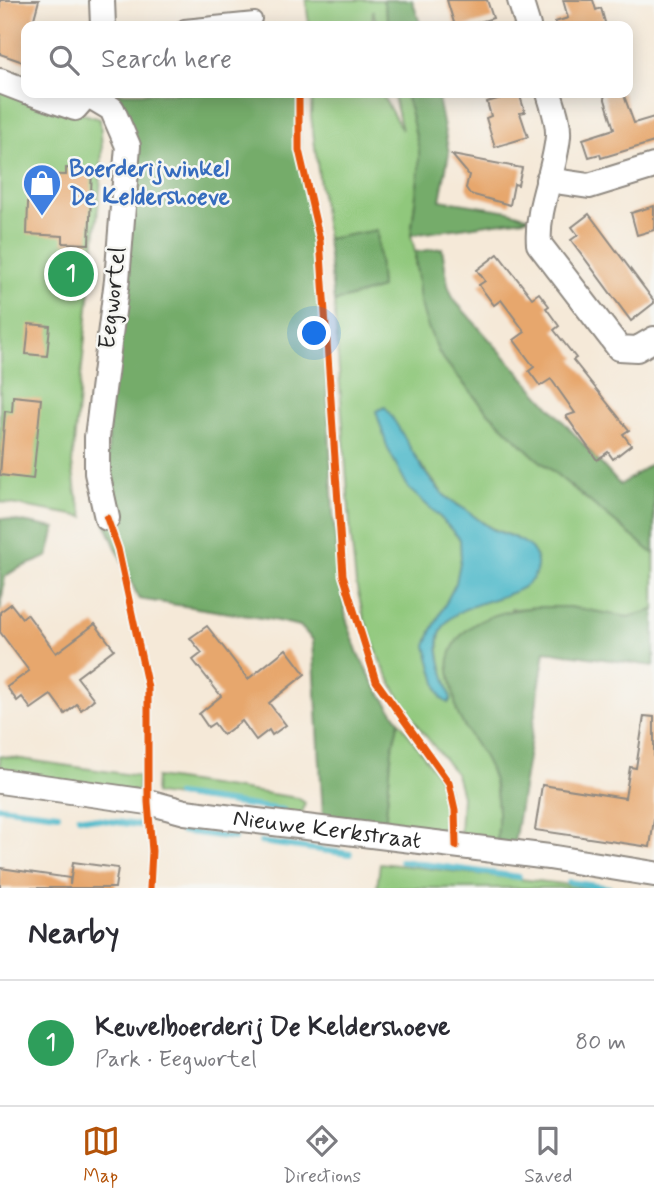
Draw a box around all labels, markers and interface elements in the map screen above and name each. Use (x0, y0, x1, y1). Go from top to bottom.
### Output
search box (21, 21, 633, 98)
icon: search (45, 41, 83, 79)
text: Search here (101, 43, 232, 77)
place label: Boerderijwinkel De Keldershoeve (69, 154, 230, 213)
shop icon: Boerderijwinkel De Keldershoeve (21, 162, 63, 217)
street label: Eegwortel (92, 245, 134, 351)
pin: 1 (48, 248, 94, 300)
your location (297, 316, 331, 350)
street label: Nieuwe Kerkstraat (231, 803, 423, 857)
text: Nearby (28, 914, 119, 953)
text: Keuvelboerderij De Keldershoeve (95, 1011, 450, 1045)
text: 1 (46, 1028, 56, 1058)
text: 80 m (575, 1028, 626, 1058)
text: Park · Eegwortel (95, 1045, 257, 1075)
tab: Map (82, 1122, 120, 1189)
tab: Directions (283, 1122, 361, 1189)
tab: Saved (524, 1122, 572, 1189)

